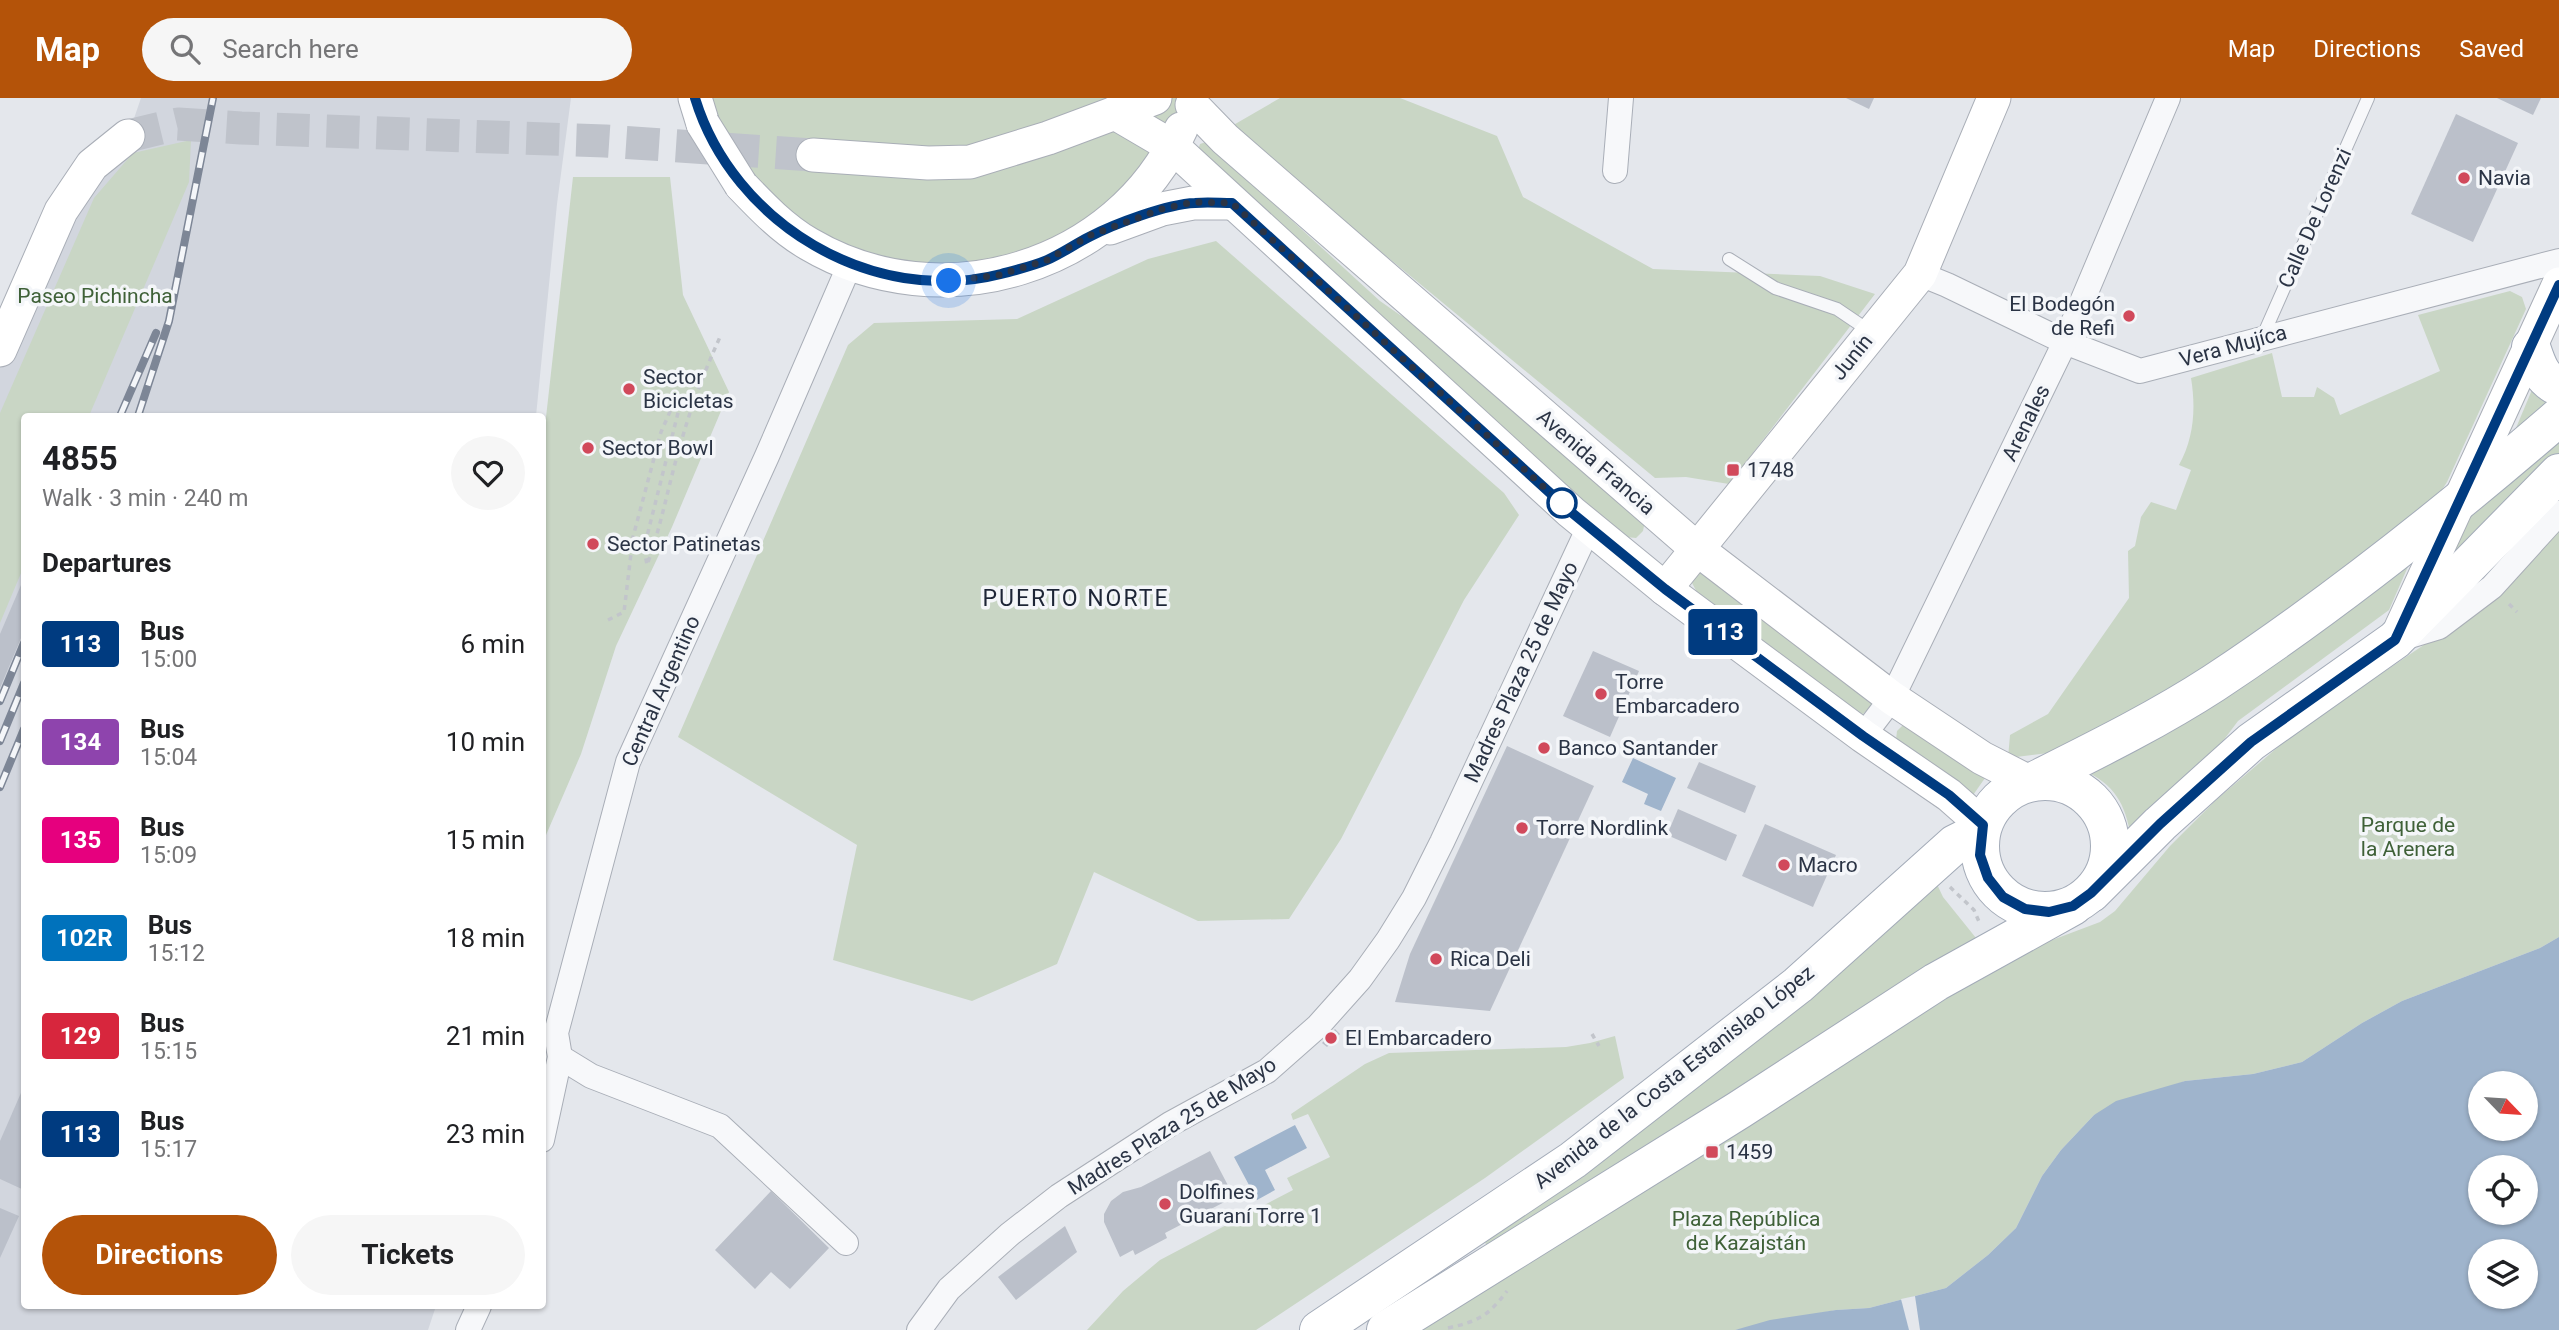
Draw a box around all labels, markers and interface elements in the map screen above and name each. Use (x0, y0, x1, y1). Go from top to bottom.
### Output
search box (142, 18, 632, 81)
text: Map (35, 30, 100, 69)
icon: search (166, 30, 204, 68)
text: Search here (222, 34, 359, 64)
text: Map (2228, 35, 2275, 63)
text: Directions (2313, 35, 2421, 63)
text: Saved (2459, 35, 2524, 63)
street label: Calle De Lorenzi (2273, 144, 2357, 292)
place label: Navia (2478, 166, 2531, 190)
marker: Navia (2456, 170, 2472, 186)
your location (931, 263, 966, 298)
park label: Paseo Pichincha (17, 284, 173, 308)
place label: El Bodegón de Refi (2009, 292, 2115, 340)
marker: El Bodegón de Refi (2121, 308, 2137, 324)
street label: Vera Mujíca (2177, 320, 2289, 372)
street label: Junín (1826, 329, 1878, 385)
place label: Sector Bicicletas (643, 365, 734, 413)
marker: Sector Bicicletas (621, 381, 637, 397)
street label: Arenales (1997, 381, 2055, 465)
street label: Avenida Francia (1532, 404, 1660, 520)
button: heart (451, 436, 525, 510)
place label: Sector Bowl (602, 436, 714, 460)
text: 4855 (42, 439, 118, 478)
marker: Sector Bowl (580, 440, 596, 456)
place label: 1748 (1747, 458, 1794, 482)
marker: 1748 (1725, 462, 1741, 478)
text: Walk · 3 min · 240 m (42, 485, 248, 512)
unlabelled marker (1547, 488, 1577, 518)
place label: Sector Patinetas (607, 532, 761, 556)
marker: Sector Patinetas (585, 536, 601, 552)
text: Departures (42, 548, 172, 578)
street label: Madres Plaza 25 de Mayo (1459, 558, 1583, 786)
district label: PUERTO NORTE (982, 585, 1170, 612)
line badge: 113 (1683, 609, 1763, 655)
street label: Central Argentino (617, 612, 705, 770)
text: Bus (140, 616, 185, 646)
text: 113 (1702, 618, 1744, 646)
text: 6 min (460, 629, 525, 659)
text: 113 (60, 630, 101, 658)
text: 15:00 (140, 646, 197, 673)
place label: Torre Embarcadero (1615, 670, 1740, 718)
marker: Torre Embarcadero (1593, 686, 1609, 702)
text: Bus (140, 714, 185, 744)
text: 10 min (446, 727, 525, 757)
text: 134 (60, 728, 101, 756)
place label: Banco Santander (1558, 736, 1718, 760)
marker: Banco Santander (1536, 740, 1552, 756)
text: 15:04 (140, 744, 197, 771)
text: Bus (140, 812, 185, 842)
park label: Parque de la Arenera (2361, 813, 2455, 861)
place label: Torre Nordlink (1536, 816, 1668, 840)
marker: Torre Nordlink (1514, 820, 1530, 836)
text: 15 min (446, 825, 525, 855)
text: 135 (60, 826, 101, 854)
text: 15:09 (140, 842, 197, 869)
place label: Macro (1798, 853, 1858, 877)
marker: Macro (1776, 857, 1792, 873)
text: Bus (148, 910, 192, 940)
text: 18 min (446, 923, 525, 953)
text: 102R (56, 924, 113, 952)
text: 15:12 (148, 940, 205, 967)
place label: Rica Deli (1450, 947, 1531, 971)
marker: Rica Deli (1428, 951, 1444, 967)
street label: Avenida de la Costa Estanislao López (1529, 960, 1819, 1194)
text: Bus (140, 1008, 185, 1038)
text: 21 min (446, 1021, 525, 1051)
text: 129 (60, 1022, 101, 1050)
place label: El Embarcadero (1345, 1026, 1492, 1050)
marker: El Embarcadero (1323, 1030, 1339, 1046)
text: 15:15 (140, 1038, 197, 1065)
street label: Madres Plaza 25 de Mayo (1063, 1052, 1281, 1200)
north arrow (2468, 1071, 2538, 1141)
map controls (2468, 1071, 2538, 1309)
text: Bus (140, 1106, 185, 1136)
text: 23 min (446, 1119, 525, 1149)
text: 113 (60, 1120, 101, 1148)
text: 15:17 (140, 1136, 197, 1163)
place label: 1459 (1726, 1140, 1773, 1164)
marker: 1459 (1704, 1144, 1720, 1160)
button: locate (2468, 1155, 2538, 1225)
place label: Dolfines Guaraní Torre 1 (1179, 1180, 1322, 1228)
marker: Dolfines Guaraní Torre 1 (1157, 1196, 1173, 1212)
park label: Plaza República de Kazajstán (1672, 1207, 1820, 1255)
button: Directions (42, 1215, 277, 1295)
button: Tickets (291, 1215, 525, 1295)
button: layers (2468, 1239, 2538, 1309)

